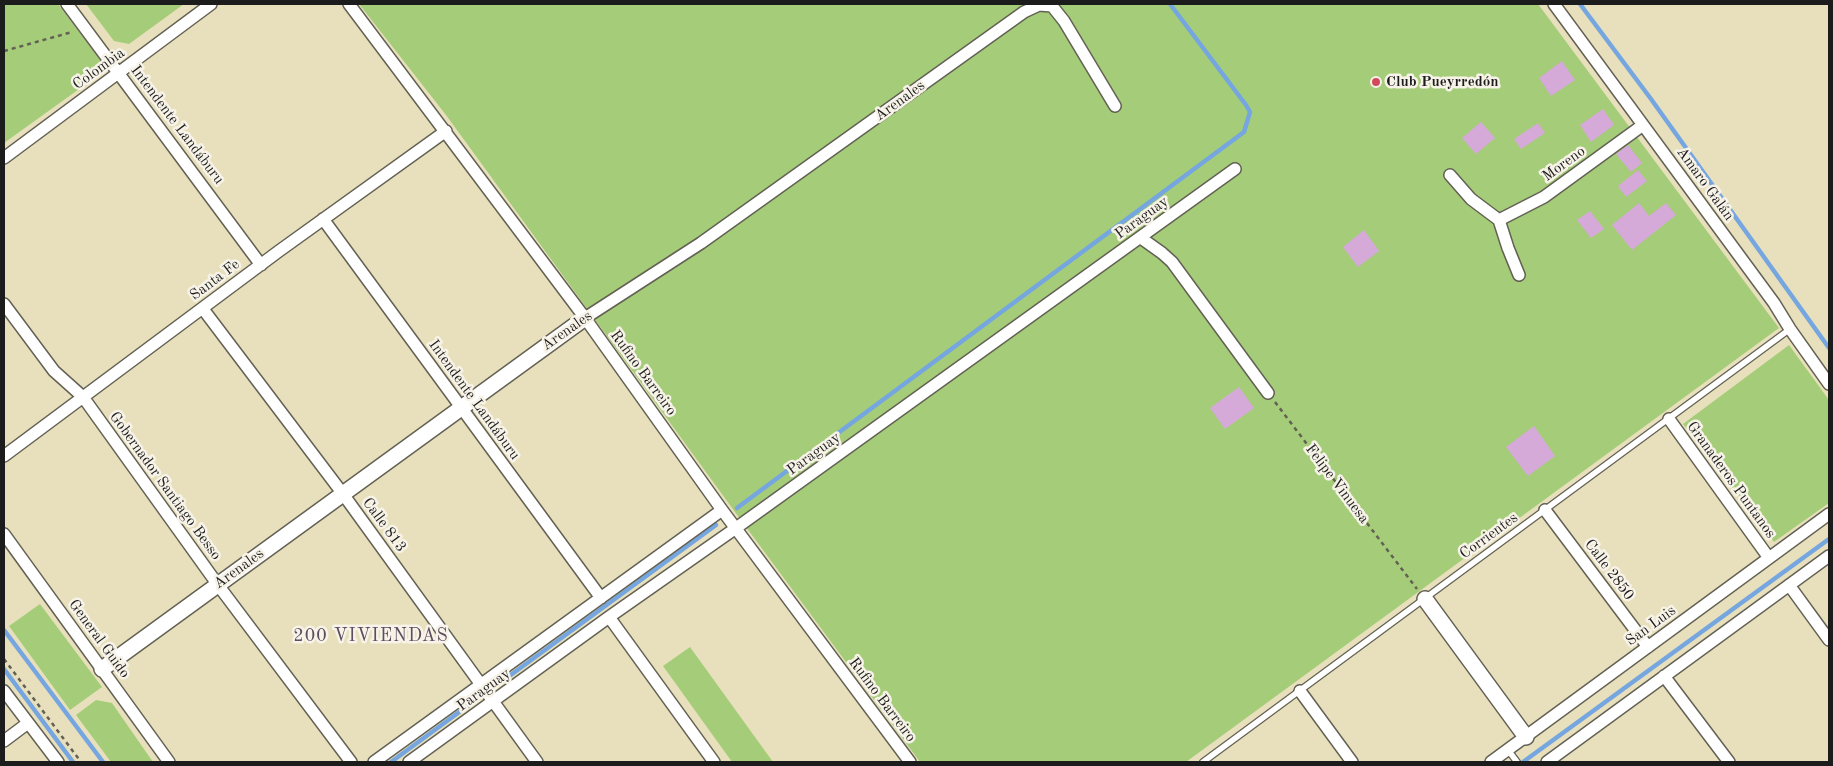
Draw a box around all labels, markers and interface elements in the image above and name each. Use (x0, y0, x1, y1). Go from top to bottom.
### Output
street label: Colombia (69, 44, 129, 94)
street label: Intendente Landáburu (126, 62, 228, 188)
place label: Club Pueyrredón (1386, 73, 1499, 91)
marker: Club Pueyrredón (1370, 76, 1382, 88)
street label: Arenales (871, 77, 929, 125)
street label: Moreno (1539, 142, 1589, 186)
street label: Amaro Galán (1672, 144, 1738, 224)
street label: Paraguay (1112, 193, 1172, 243)
street label: Santa Fe (187, 255, 243, 305)
street label: Arenales (538, 307, 596, 355)
street label: Rufino Barreiro (606, 327, 680, 419)
street label: Intendente Landáburu (424, 336, 524, 464)
street label: Gobernador Santiago Besso (105, 408, 225, 564)
street label: Granaderos Puntanos (1683, 418, 1779, 542)
street label: Paraguay (784, 429, 844, 479)
street label: Felipe Vinuesa (1301, 441, 1373, 527)
street label: Calle 813 (358, 494, 410, 556)
street label: Corrientes (1456, 509, 1522, 563)
street label: Calle 2850 (1580, 536, 1638, 604)
street label: Arenales (210, 545, 268, 593)
street label: General Guido (64, 596, 134, 682)
street label: San Luis (1622, 602, 1680, 650)
district label: 200 VIVIENDAS (292, 625, 450, 647)
street label: Rufino Barreiro (844, 654, 920, 746)
street label: Paraguay (454, 665, 514, 715)

